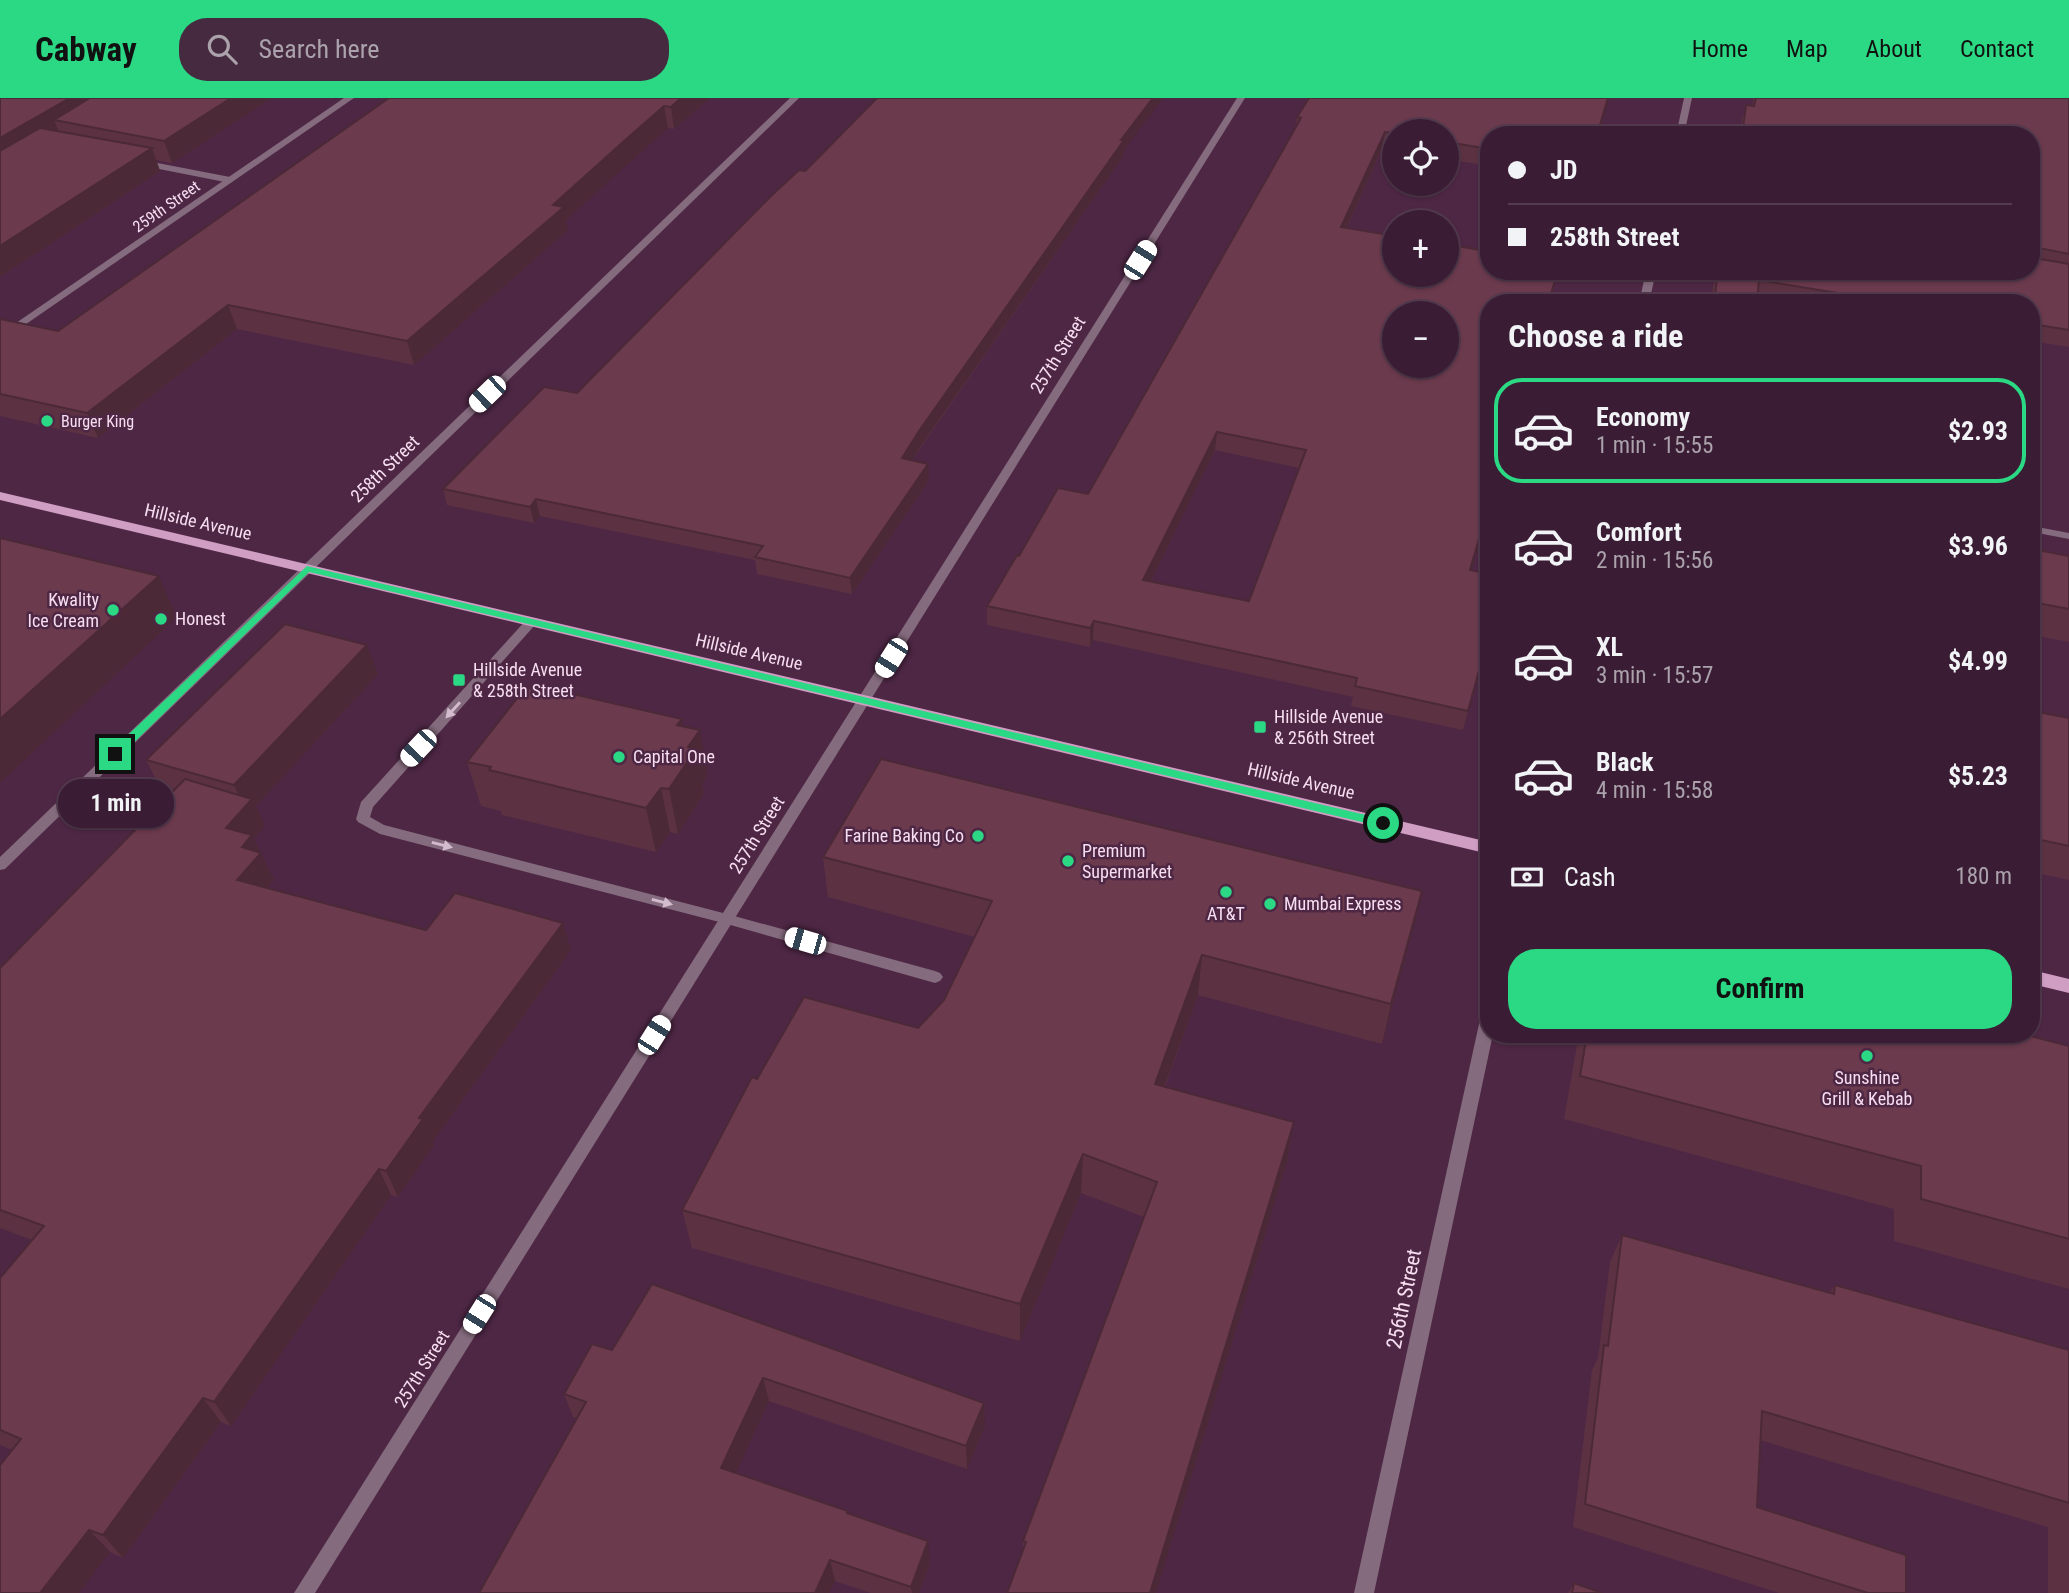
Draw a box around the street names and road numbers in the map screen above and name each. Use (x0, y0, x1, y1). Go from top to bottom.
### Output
street label: 259th Street (129, 176, 204, 236)
street label: 257th Street (1026, 312, 1090, 397)
street label: 258th Street (346, 431, 423, 506)
street label: Hillside Avenue (143, 499, 254, 544)
street label: Hillside Avenue (694, 629, 805, 674)
street label: Hillside Avenue (1246, 758, 1357, 803)
street label: 257th Street (725, 792, 789, 877)
street label: 256th Street (1382, 1247, 1426, 1351)
street label: 257th Street (390, 1326, 454, 1411)

